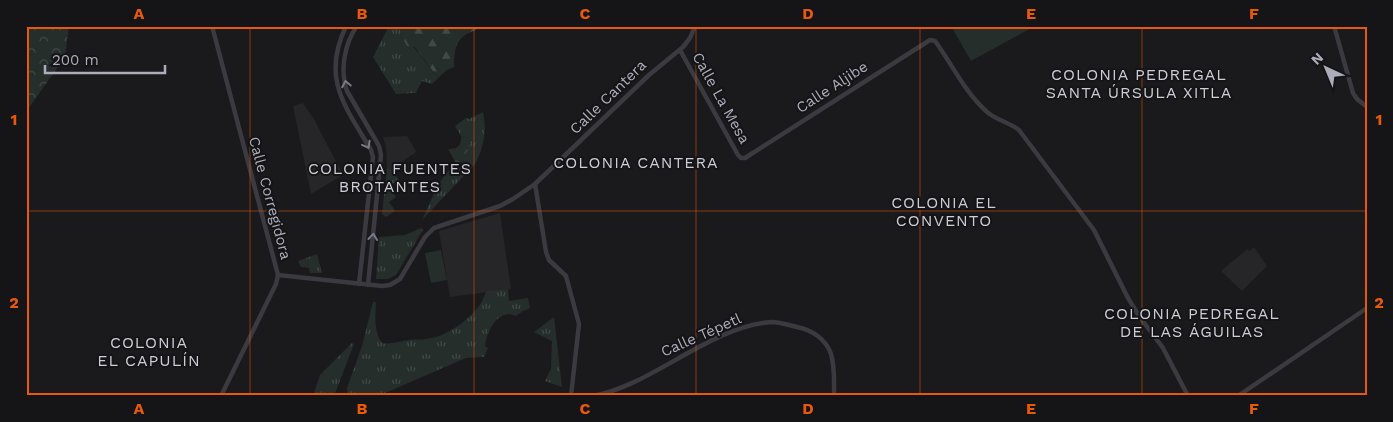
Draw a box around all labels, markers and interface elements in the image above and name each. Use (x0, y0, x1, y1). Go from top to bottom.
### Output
text: A (134, 4, 145, 23)
text: B (357, 4, 368, 23)
text: C (580, 4, 591, 23)
text: D (802, 4, 814, 23)
text: E (1026, 4, 1036, 23)
text: F (1249, 4, 1259, 23)
scale bar (45, 42, 165, 74)
north arrow (1300, 42, 1350, 92)
street label: Calle La Mesa (688, 49, 754, 147)
text: N (1308, 49, 1326, 68)
text: 200 m (52, 51, 99, 69)
street label: Calle Cantera (566, 56, 650, 138)
street label: Calle Aljibe (793, 57, 871, 117)
district label: COLONIA PEDREGAL SANTA ÚRSULA XITLA (1046, 65, 1232, 102)
one-way arrow (341, 79, 352, 88)
text: 1 (11, 110, 17, 129)
text: 1 (1376, 110, 1382, 129)
street label: Calle Corregidora (245, 135, 295, 262)
one-way arrow (361, 139, 371, 148)
district label: COLONIA CANTERA (553, 153, 719, 172)
district label: COLONIA FUENTES BROTANTES (308, 159, 472, 196)
district label: COLONIA EL CONVENTO (891, 193, 997, 230)
one-way arrow (367, 233, 378, 241)
text: 2 (9, 293, 19, 312)
text: 2 (1374, 293, 1384, 312)
district label: COLONIA PEDREGAL DE LAS ÁGUILAS (1104, 304, 1280, 341)
street label: Calle Tépetl (658, 309, 744, 361)
district label: COLONIA EL CAPULÍN (97, 333, 201, 370)
text: A (134, 399, 145, 418)
text: B (357, 399, 368, 418)
text: C (580, 399, 591, 418)
text: D (802, 399, 814, 418)
text: E (1026, 399, 1036, 418)
text: F (1249, 399, 1259, 418)

